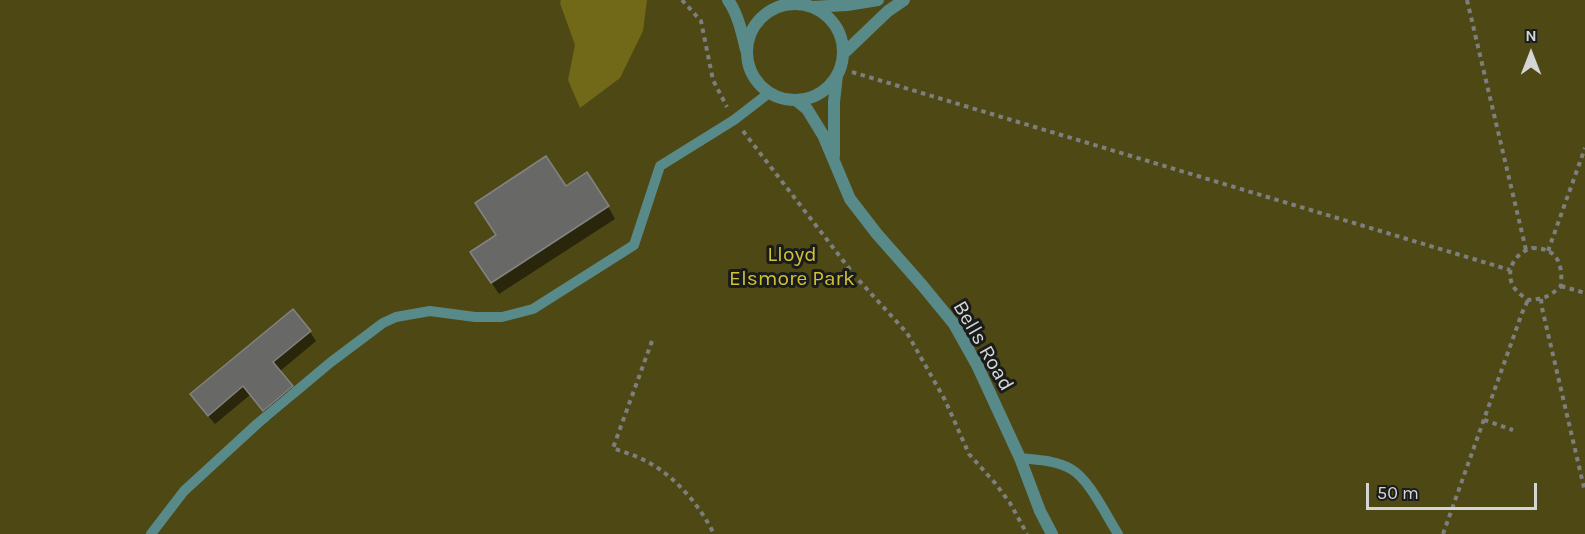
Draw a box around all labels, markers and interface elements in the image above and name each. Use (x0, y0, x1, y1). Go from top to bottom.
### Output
north arrow (1501, 24, 1561, 84)
text: N (1525, 26, 1537, 45)
park label: Lloyd Elsmore Park (729, 242, 855, 292)
street label: Bells Road (947, 296, 1019, 396)
scale bar (1369, 471, 1540, 509)
text: 50 m (1377, 482, 1419, 504)

